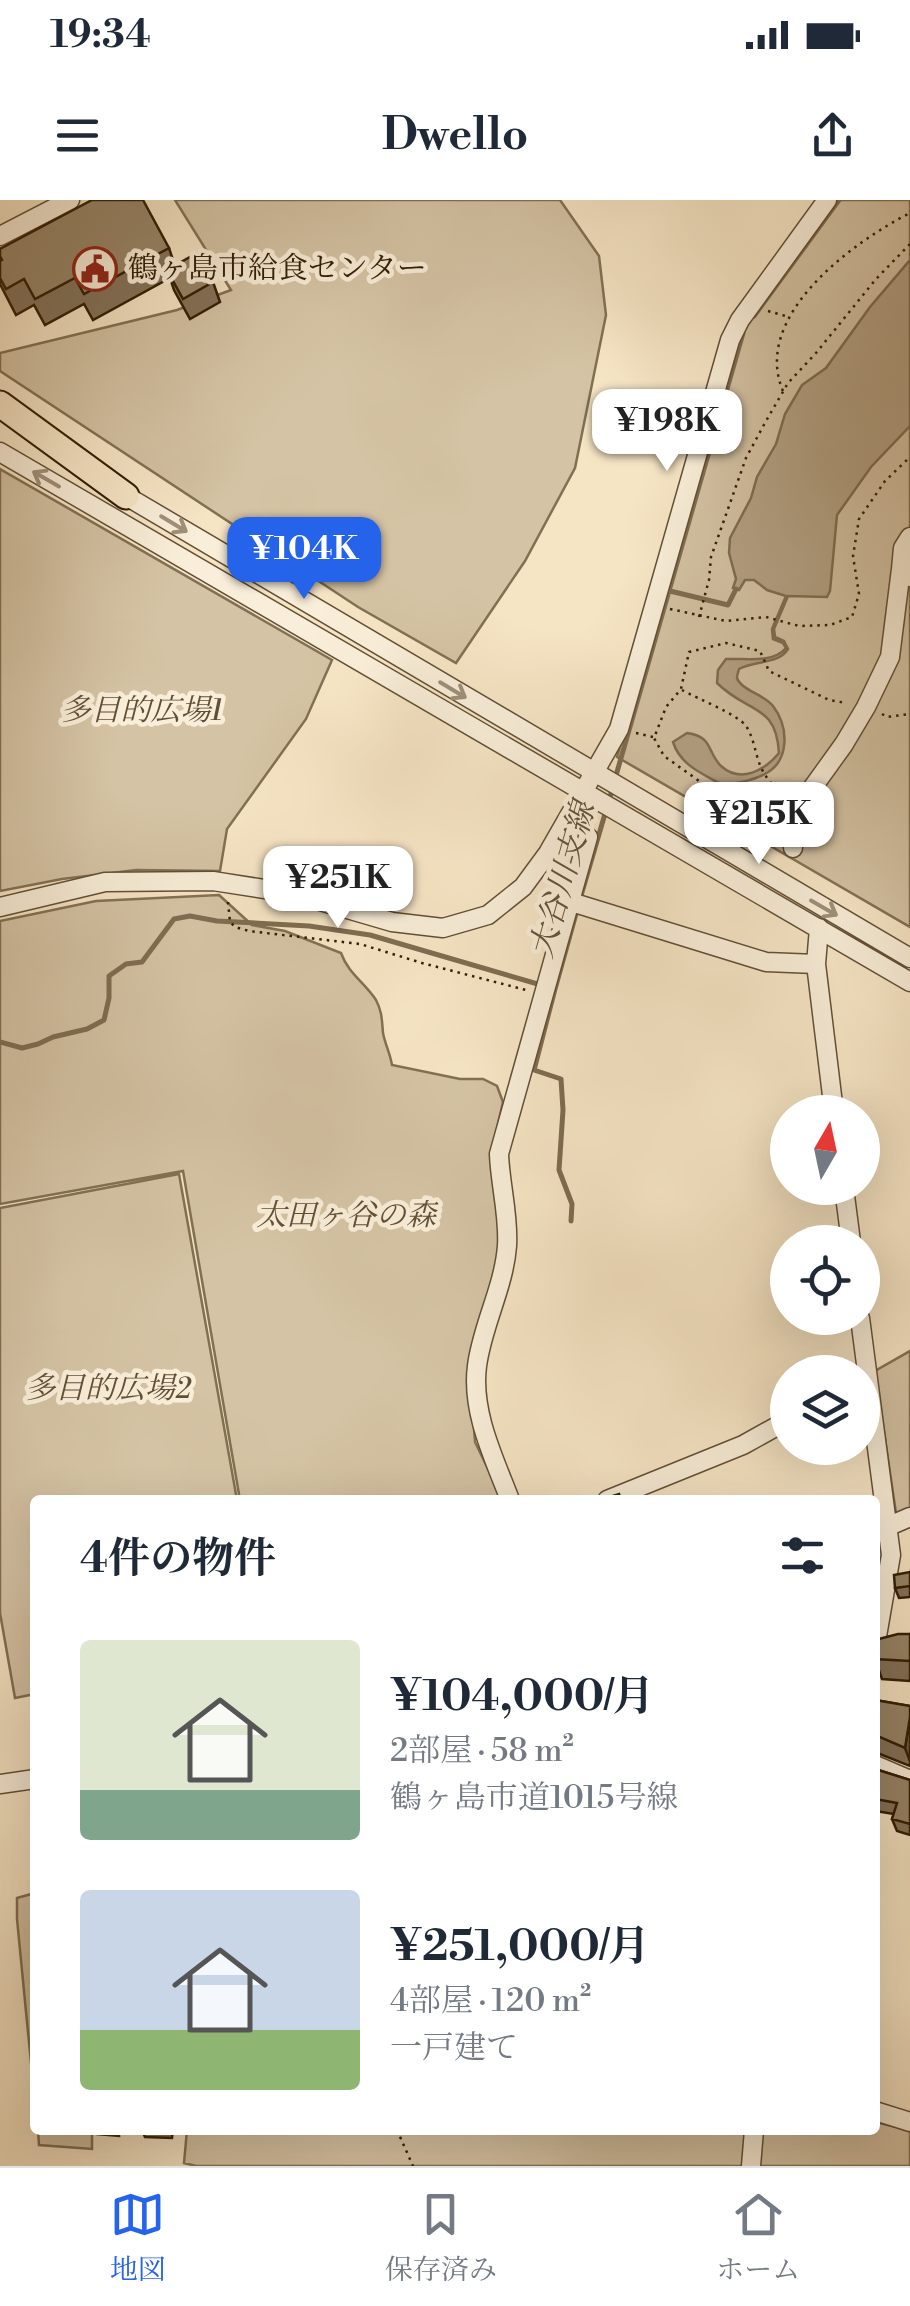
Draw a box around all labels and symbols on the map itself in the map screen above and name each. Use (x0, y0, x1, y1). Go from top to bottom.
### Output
public building icon: 鶴ヶ島市給食センター (72, 246, 118, 292)
place label: 鶴ヶ島市給食センター (128, 250, 427, 288)
pin: ¥198K (597, 389, 737, 474)
one-way arrow (32, 469, 61, 489)
one-way arrow (159, 514, 188, 534)
pin: ¥104K (234, 517, 374, 602)
one-way arrow (438, 680, 467, 700)
park label: 多目的広場1 (61, 692, 222, 730)
pin: ¥215K (689, 782, 829, 867)
water label: 大谷川支線 (522, 794, 605, 962)
pin: ¥251K (268, 846, 408, 931)
one-way arrow (809, 898, 838, 918)
north arrow (770, 1095, 880, 1205)
park label: 太田ヶ谷の森 (256, 1197, 439, 1235)
park label: 多目的広場2 (25, 1370, 192, 1408)

